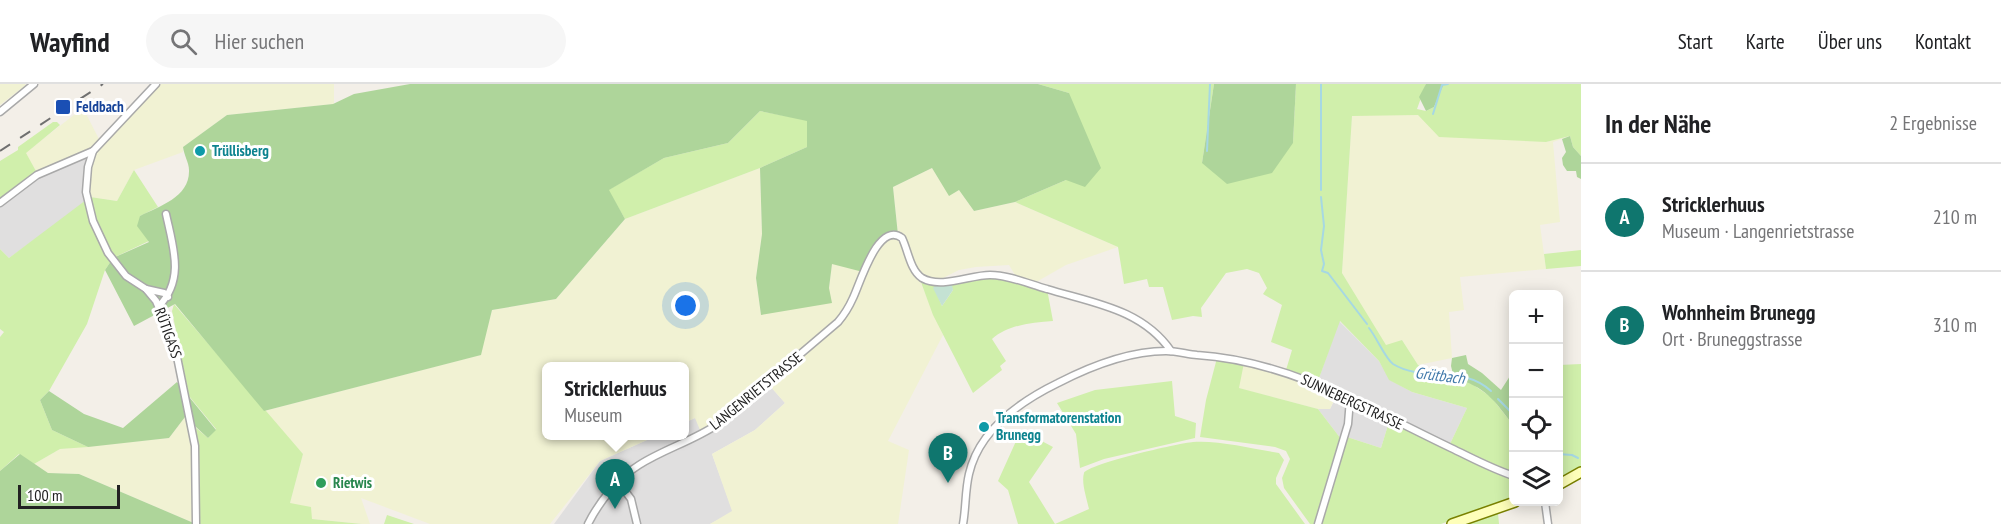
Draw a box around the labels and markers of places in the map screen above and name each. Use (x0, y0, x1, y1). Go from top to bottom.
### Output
place label: Feldbach (76, 97, 124, 116)
marker: Feldbach (54, 98, 72, 116)
place label: Trüllisberg (212, 141, 269, 160)
marker: Trüllisberg (193, 144, 207, 158)
place label: Transformatorenstation Brunegg (996, 408, 1121, 444)
marker: Transformatorenstation Brunegg (977, 420, 991, 434)
pin: B (928, 434, 968, 483)
pin: A (596, 460, 634, 509)
place label: Rietwis (333, 473, 372, 492)
marker: Rietwis (314, 476, 328, 490)

